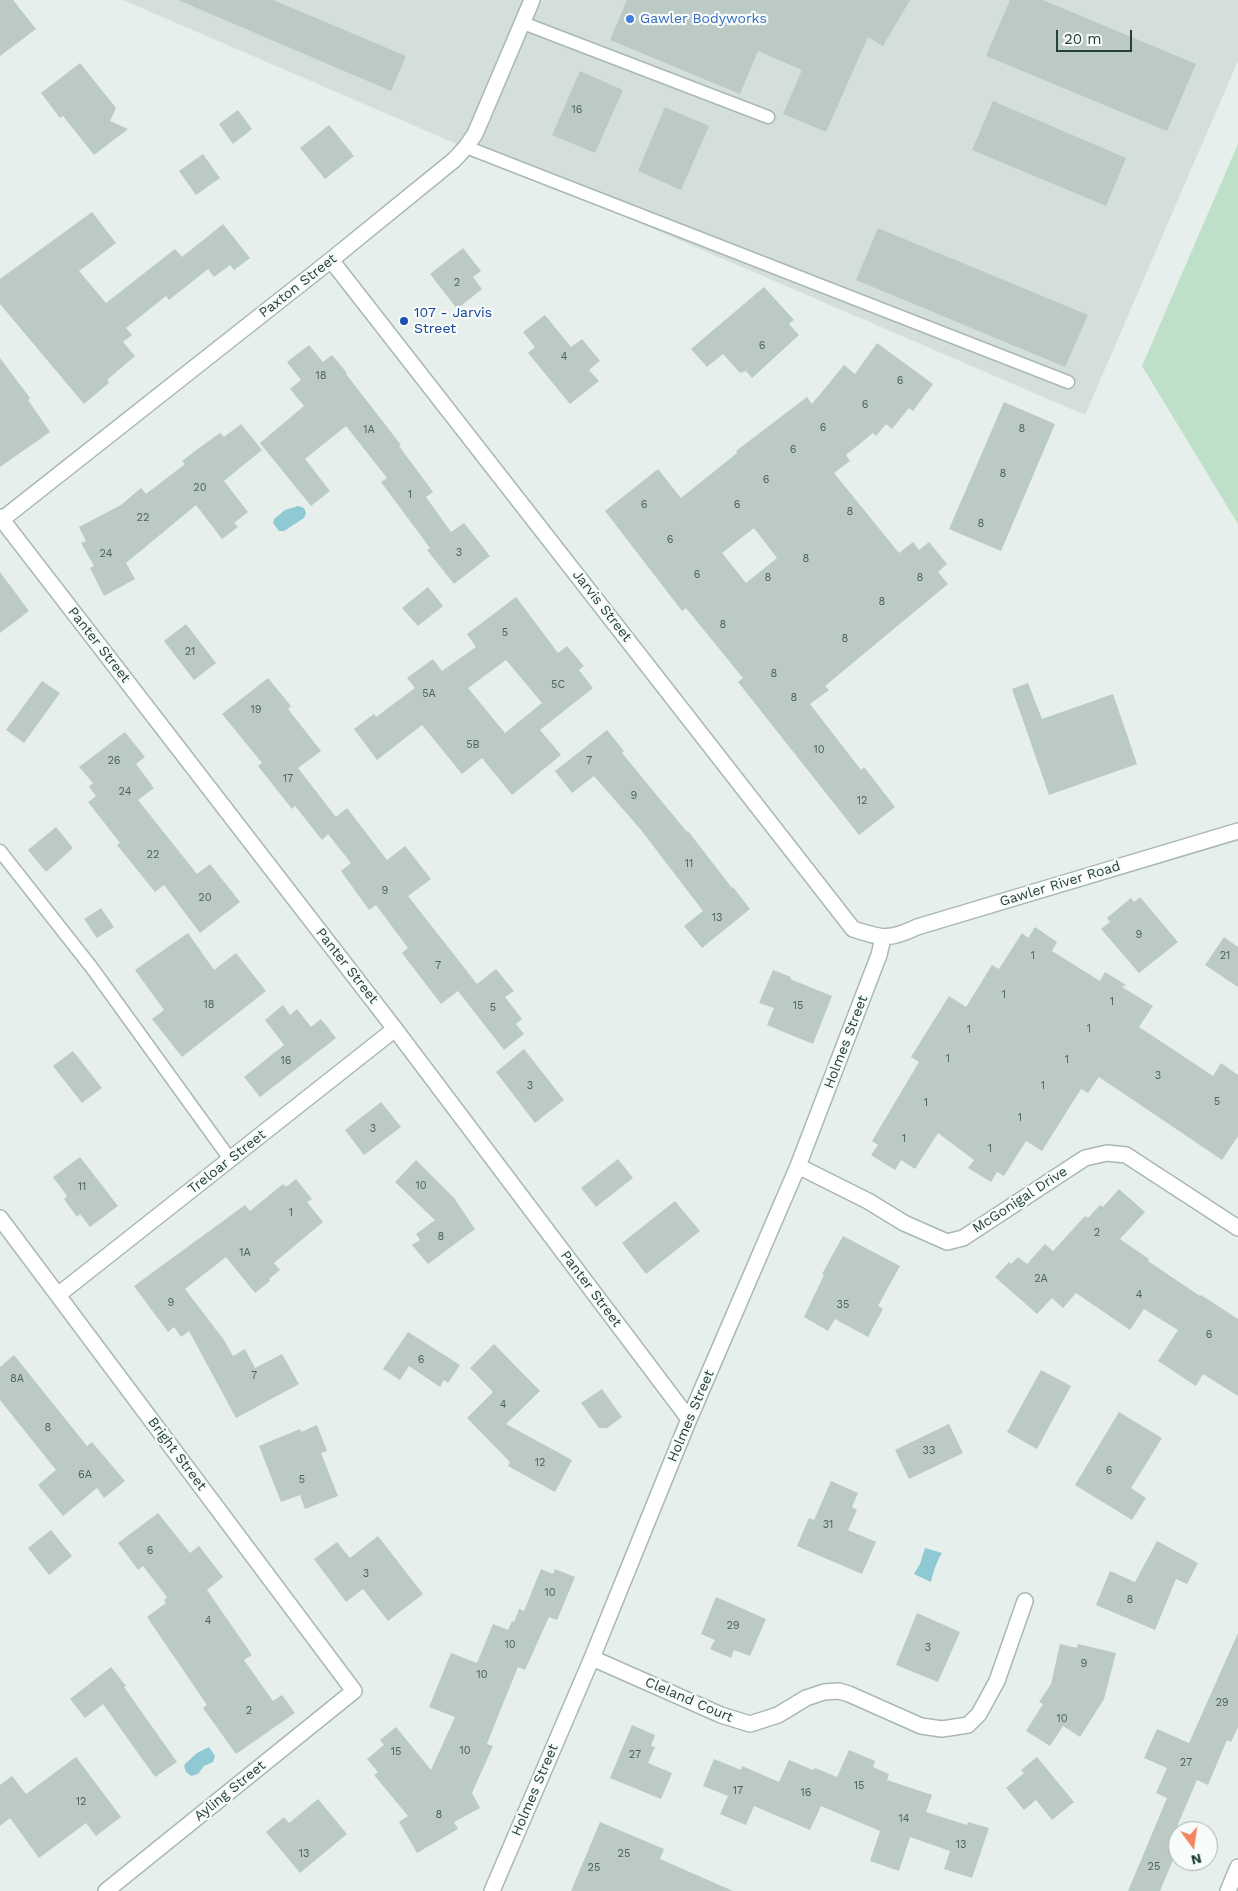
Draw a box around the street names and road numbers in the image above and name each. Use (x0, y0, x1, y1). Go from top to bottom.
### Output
street label: Paxton Street (256, 251, 340, 321)
street label: Jarvis Street (569, 567, 635, 645)
street label: Panter Street (64, 604, 134, 686)
street label: Gawler River Road (998, 858, 1122, 910)
street label: Panter Street (312, 925, 382, 1007)
street label: Holmes Street (820, 993, 872, 1091)
street label: Treloar Street (185, 1126, 269, 1198)
street label: McGonigal Drive (969, 1163, 1071, 1237)
street label: Panter Street (557, 1247, 625, 1331)
street label: Holmes Street (664, 1367, 718, 1465)
street label: Bright Street (144, 1414, 210, 1494)
street label: Cleland Court (642, 1674, 736, 1726)
street label: Holmes Street (508, 1741, 562, 1839)
street label: Ayling Street (191, 1757, 269, 1825)

